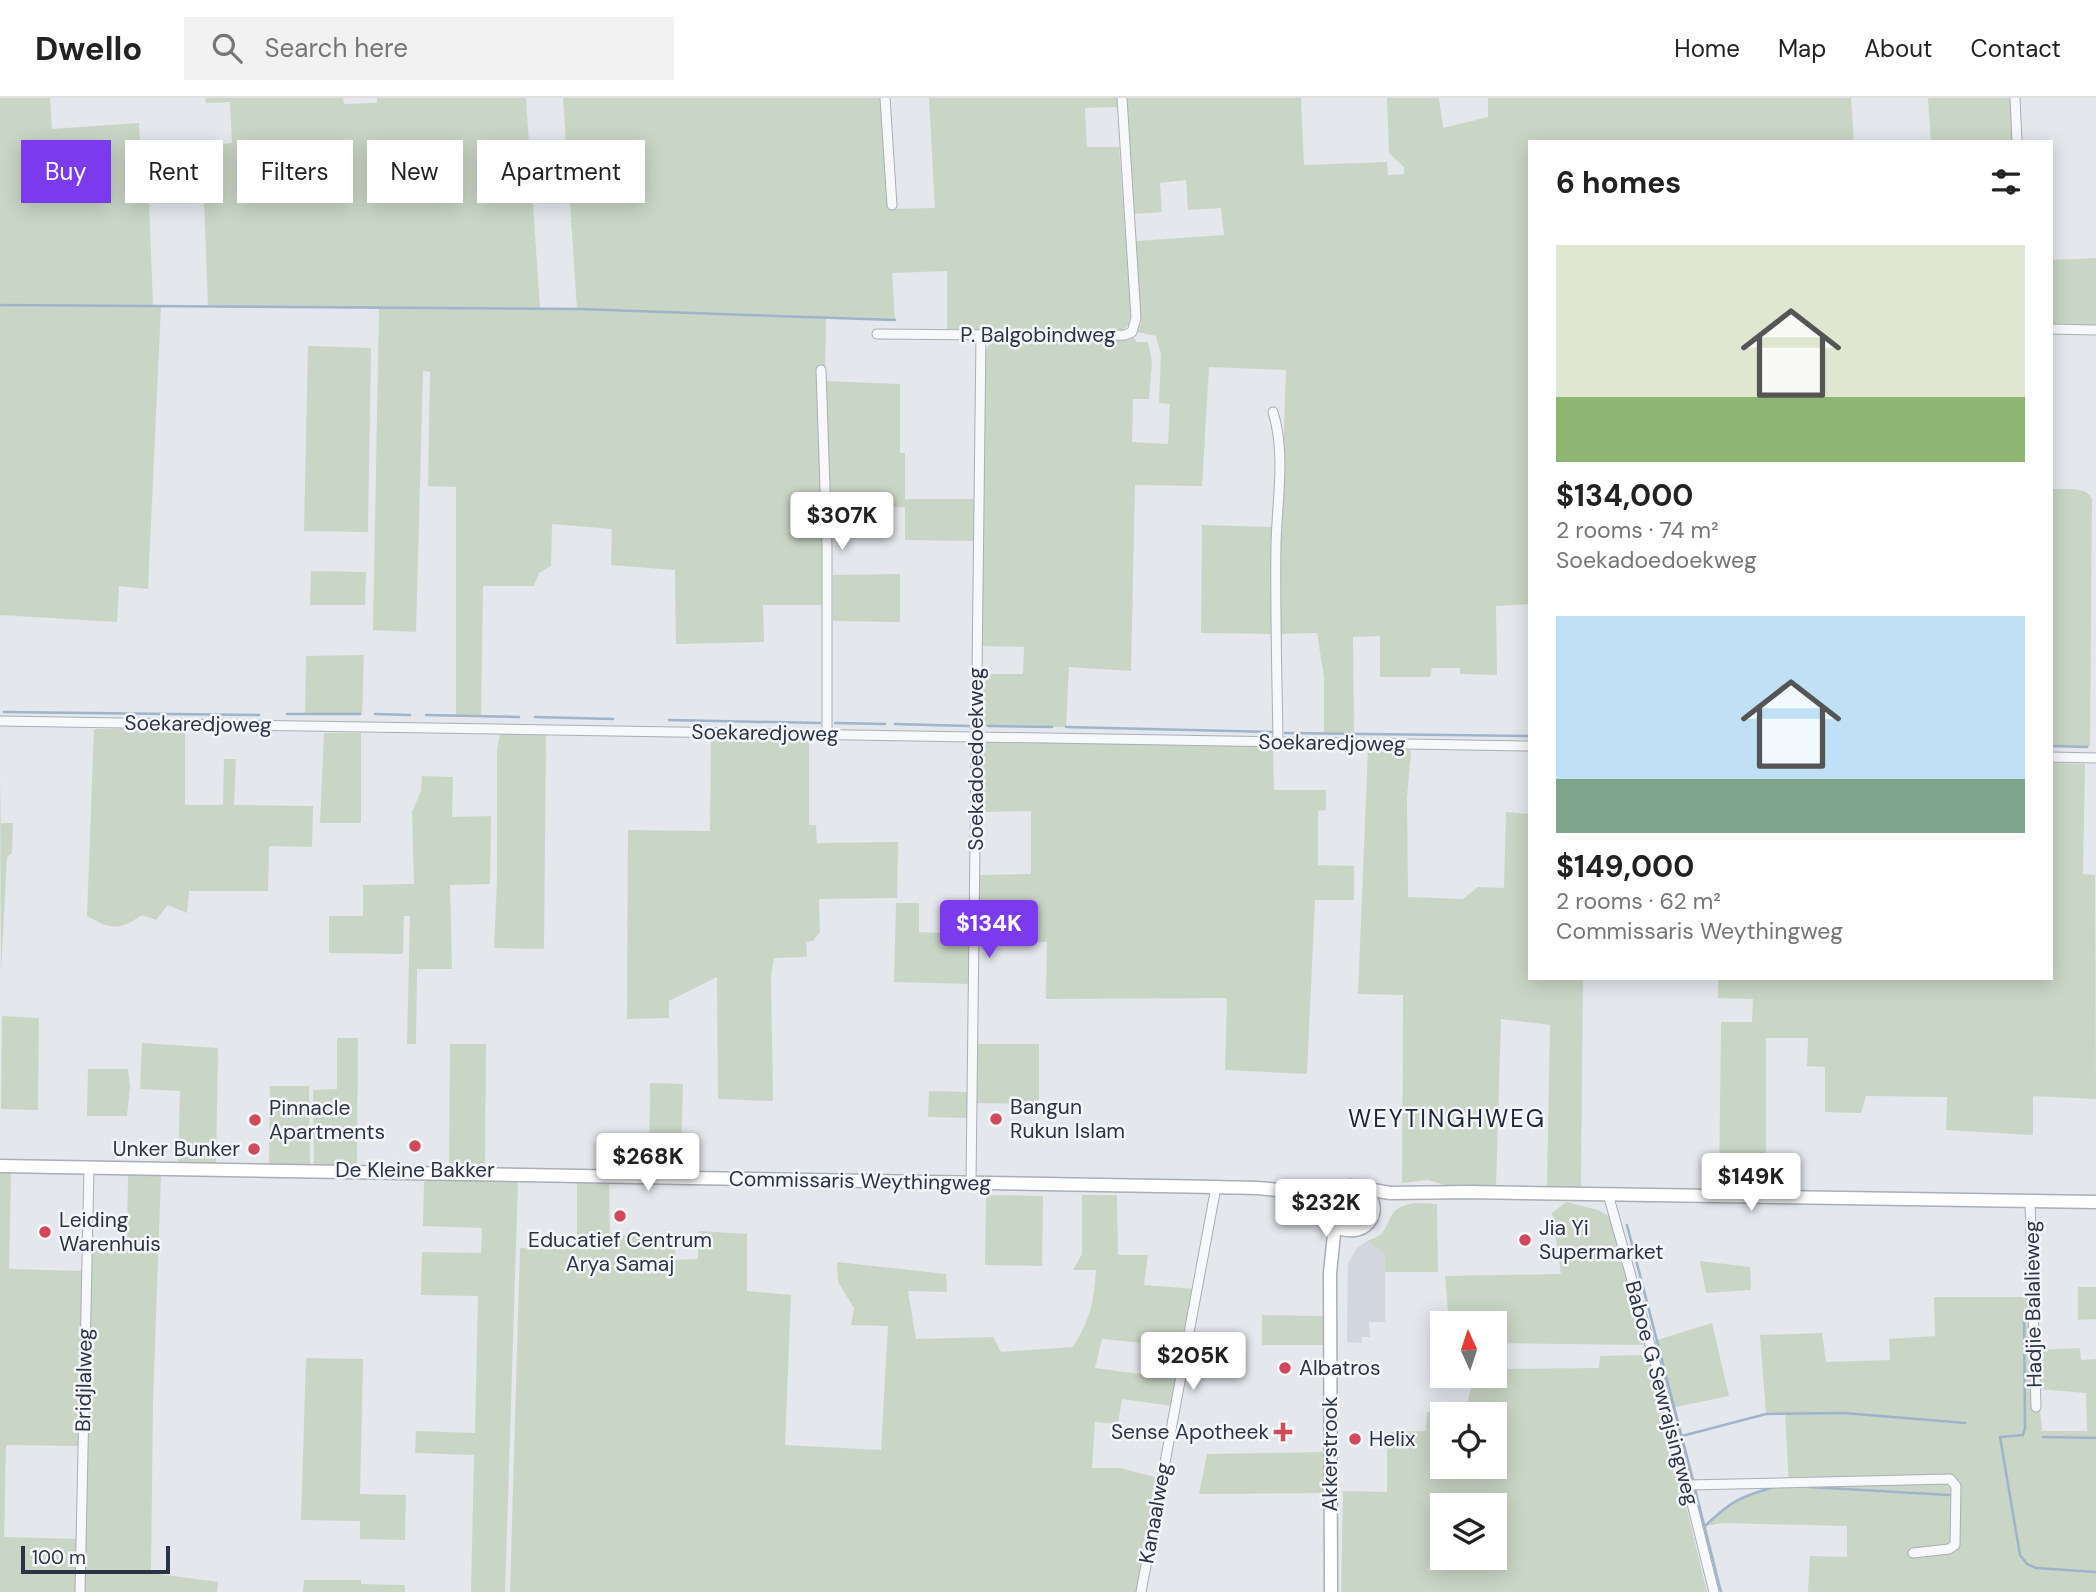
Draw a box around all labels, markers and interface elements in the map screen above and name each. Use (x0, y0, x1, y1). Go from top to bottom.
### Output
search box (184, 17, 674, 80)
text: Dwello (35, 27, 142, 70)
icon: search (208, 29, 246, 67)
text: Search here (264, 31, 408, 65)
text: Home (1674, 33, 1740, 64)
text: Map (1778, 33, 1826, 64)
text: About (1864, 33, 1933, 64)
text: Contact (1971, 33, 2061, 64)
chip: Buy (21, 140, 111, 203)
chip: Rent (125, 140, 223, 203)
chip: Filters (237, 140, 353, 203)
chip: New (367, 140, 463, 203)
chip: Apartment (477, 140, 645, 203)
text: 6 homes (1556, 163, 1681, 202)
icon: filters (1987, 163, 2025, 201)
icon: home (1728, 290, 1854, 416)
street label: P. Balgobindweg (960, 321, 1116, 349)
text: $134,000 (1556, 476, 1693, 515)
pin: $307K (793, 492, 891, 552)
text: $307K (806, 500, 878, 530)
text: 2 rooms · 74 m² (1556, 515, 1719, 545)
text: Soekadoedoekweg (1556, 545, 1757, 575)
icon: home (1728, 661, 1854, 787)
street label: Soekadoedoekweg (962, 667, 990, 851)
street label: Soekaredjoweg (124, 709, 272, 739)
street label: Soekaredjoweg (691, 718, 839, 748)
street label: Soekaredjoweg (1258, 728, 1406, 758)
text: $149,000 (1556, 847, 1694, 886)
text: 2 rooms · 62 m² (1556, 886, 1721, 916)
pin: $134K (940, 900, 1038, 960)
text: $134K (956, 908, 1022, 938)
text: Commissaris Weythingweg (1556, 916, 1843, 946)
place label: Bangun Rukun Islam (1010, 1093, 1125, 1145)
place label: Pinnacle Apartments (269, 1094, 385, 1146)
district label: WEYTINGHWEG (1348, 1103, 1546, 1134)
marker: Bangun Rukun Islam (988, 1111, 1004, 1127)
marker: Pinnacle Apartments (247, 1112, 263, 1128)
pin: $268K (599, 1134, 697, 1193)
place label: Unker Bunker (113, 1135, 240, 1163)
marker: De Kleine Bakker (407, 1138, 423, 1154)
marker: Unker Bunker (246, 1141, 262, 1157)
text: $268K (612, 1141, 684, 1171)
pin: $149K (1702, 1154, 1800, 1213)
place label: De Kleine Bakker (335, 1156, 495, 1184)
text: $149K (1718, 1161, 1784, 1191)
street label: Commissaris Weythingweg (729, 1165, 992, 1197)
pin: $232K (1277, 1180, 1375, 1239)
text: $232K (1291, 1187, 1361, 1217)
place label: Leiding Warenhuis (59, 1206, 161, 1258)
marker: Educatief Centrum Arya Samaj (612, 1208, 628, 1224)
place label: Jia Yi Supermarket (1539, 1214, 1664, 1266)
street label: Hadjie Balalieweg (2018, 1220, 2048, 1388)
marker: Leiding Warenhuis (37, 1224, 53, 1240)
place label: Educatief Centrum Arya Samaj (528, 1226, 712, 1278)
marker: Jia Yi Supermarket (1517, 1232, 1533, 1248)
street label: Baboe G Sewrajsingweg (1619, 1278, 1706, 1509)
north arrow (1430, 1311, 1507, 1388)
map controls (1430, 1311, 1507, 1570)
street label: Bridjlalweg (69, 1328, 99, 1432)
pin: $205K (1144, 1332, 1242, 1392)
text: $205K (1157, 1340, 1229, 1370)
place label: Albatros (1299, 1354, 1381, 1382)
marker: Albatros (1277, 1360, 1293, 1376)
street label: Akkerstrook (1316, 1396, 1344, 1512)
button: locate (1430, 1402, 1507, 1479)
place label: Sense Apotheek (1111, 1418, 1269, 1446)
marker: Sense Apotheek (1275, 1424, 1291, 1440)
place label: Helix (1369, 1425, 1415, 1453)
marker: Helix (1347, 1431, 1363, 1447)
street label: Kanaalweg (1132, 1460, 1178, 1566)
button: layers (1430, 1493, 1507, 1570)
scale bar (21, 1543, 170, 1575)
text: 100 m (32, 1545, 86, 1570)

